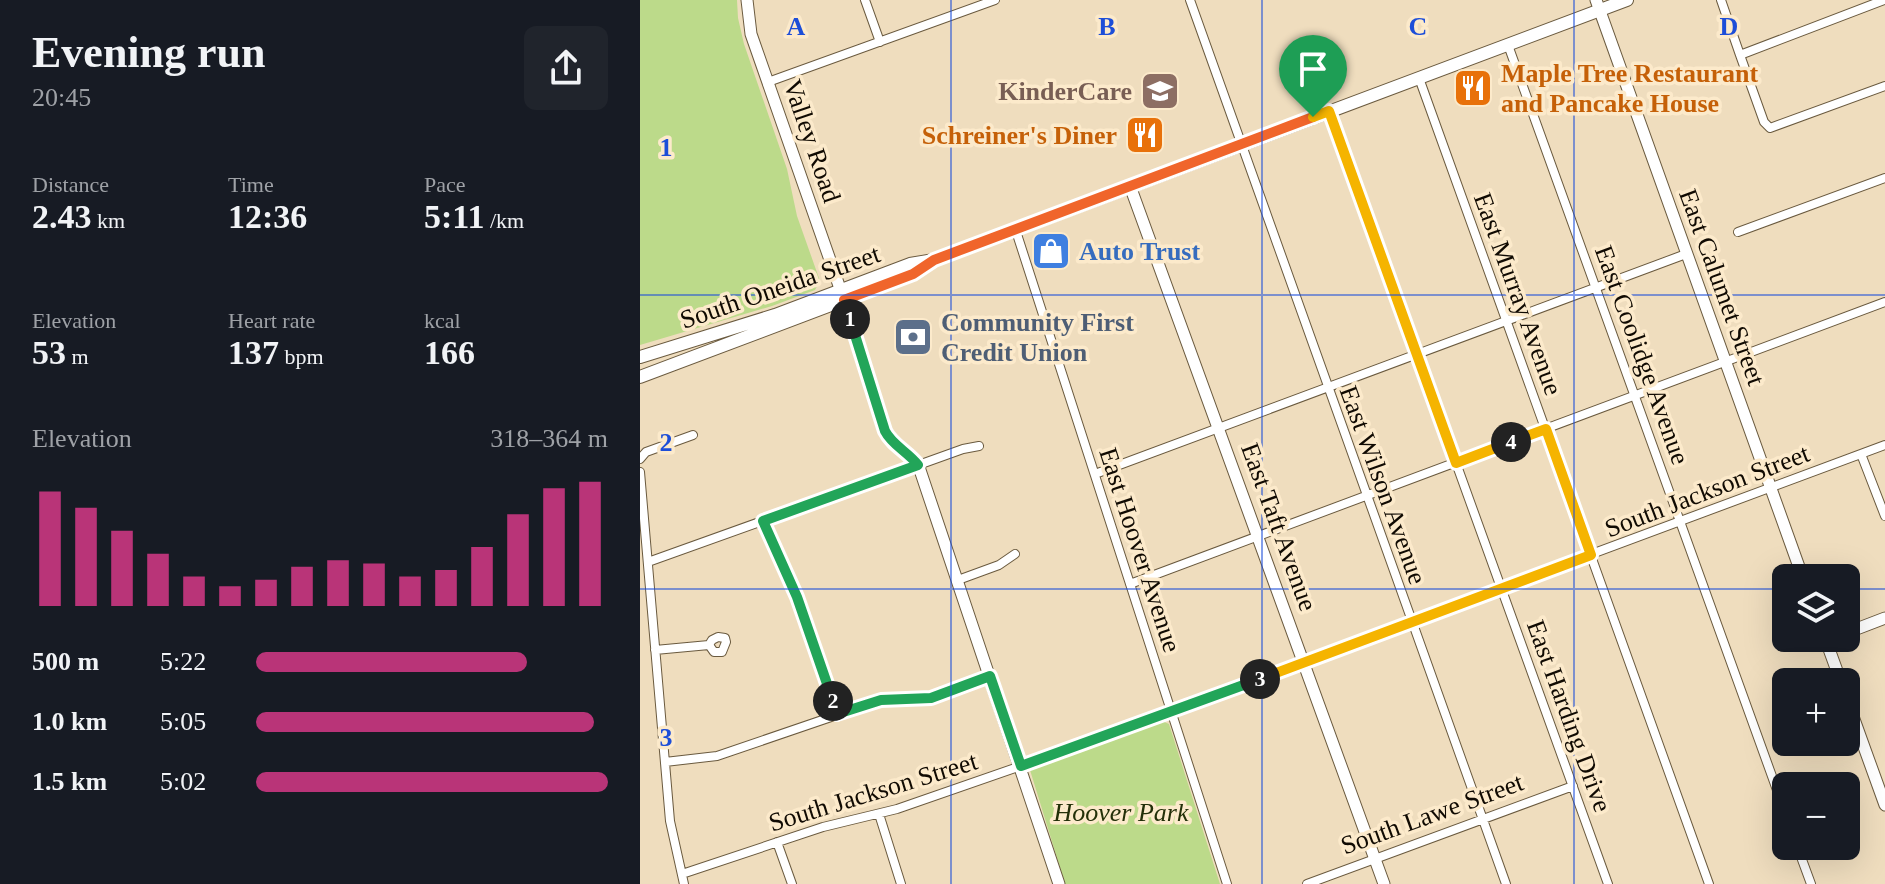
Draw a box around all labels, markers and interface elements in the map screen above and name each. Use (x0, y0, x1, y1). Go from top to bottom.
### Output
text: A (787, 12, 806, 41)
text: B (1098, 12, 1116, 41)
text: C (1409, 12, 1427, 41)
text: D (1720, 12, 1738, 41)
button: share (524, 26, 608, 110)
text: Evening run (32, 28, 266, 77)
pin (1279, 35, 1347, 117)
icon: arrive (1291, 47, 1335, 91)
place label: Maple Tree Restaurant and Pancake House (1501, 59, 1758, 118)
restaurant icon: Maple Tree Restaurant and Pancake House (1452, 67, 1494, 109)
school or university icon: KinderCare (1139, 70, 1181, 112)
street label: Valley Road (777, 76, 847, 206)
place label: KinderCare (998, 77, 1132, 106)
text: 20:45 (32, 83, 91, 112)
restaurant icon: Schreiner's Diner (1124, 114, 1166, 156)
place label: Schreiner's Diner (922, 121, 1117, 150)
text: 1 (660, 133, 673, 162)
text: Distance (32, 172, 109, 197)
text: Time (228, 172, 274, 197)
text: Pace (424, 172, 466, 197)
street label: East Calumet Street (1673, 185, 1771, 390)
street label: East Murray Avenue (1468, 189, 1568, 399)
text: 2.43 (32, 198, 92, 235)
text: 12:36 (228, 198, 307, 235)
text: 5:11 (424, 198, 484, 235)
text: km (92, 208, 125, 233)
text: /km (484, 208, 524, 233)
shop icon: Auto Trust (1030, 230, 1072, 272)
place label: Auto Trust (1079, 237, 1200, 266)
street label: South Oneida Street (676, 239, 884, 335)
street label: East Coolidge Avenue (1589, 242, 1695, 468)
pin: 1 (830, 299, 870, 339)
text: 1 (845, 306, 856, 331)
text: Elevation (32, 308, 116, 333)
text: Heart rate (228, 308, 315, 333)
text: kcal (424, 308, 461, 333)
place label: Community First Credit Union (941, 308, 1134, 367)
bank icon: Community First Credit Union (892, 316, 934, 358)
text: 53 (32, 334, 66, 371)
text: 137 (228, 334, 279, 371)
text: 166 (424, 334, 475, 371)
text: m (66, 344, 89, 369)
text: bpm (279, 344, 324, 369)
street label: East Wilson Avenue (1334, 382, 1432, 588)
pin: 4 (1491, 422, 1531, 462)
text: Elevation (32, 424, 132, 453)
text: 318–364 m (490, 424, 608, 453)
text: 2 (660, 428, 673, 457)
text: 4 (1506, 429, 1517, 454)
street label: South Jackson Street (1601, 438, 1814, 543)
street label: East Taft Avenue (1235, 439, 1323, 615)
street label: East Hoover Avenue (1093, 444, 1187, 656)
map controls (1772, 564, 1860, 860)
button: layers (1772, 564, 1860, 652)
street label: East Harding Drive (1521, 616, 1617, 816)
text: 500 m (32, 647, 99, 676)
text: 5:22 (160, 647, 206, 676)
pin: 3 (1240, 659, 1280, 699)
text: 3 (1255, 666, 1266, 691)
button: + (1772, 668, 1860, 756)
pin: 2 (813, 681, 853, 721)
text: 2 (828, 688, 839, 713)
text: 1.0 km (32, 707, 107, 736)
text: 5:05 (160, 707, 206, 736)
text: 3 (660, 723, 673, 752)
street label: South Jackson Street (765, 746, 982, 838)
text: 1.5 km (32, 767, 107, 796)
text: 5:02 (160, 767, 206, 796)
street label: South Lawe Street (1337, 767, 1528, 860)
button: − (1772, 772, 1860, 860)
park label: Hoover Park (1052, 798, 1189, 827)

